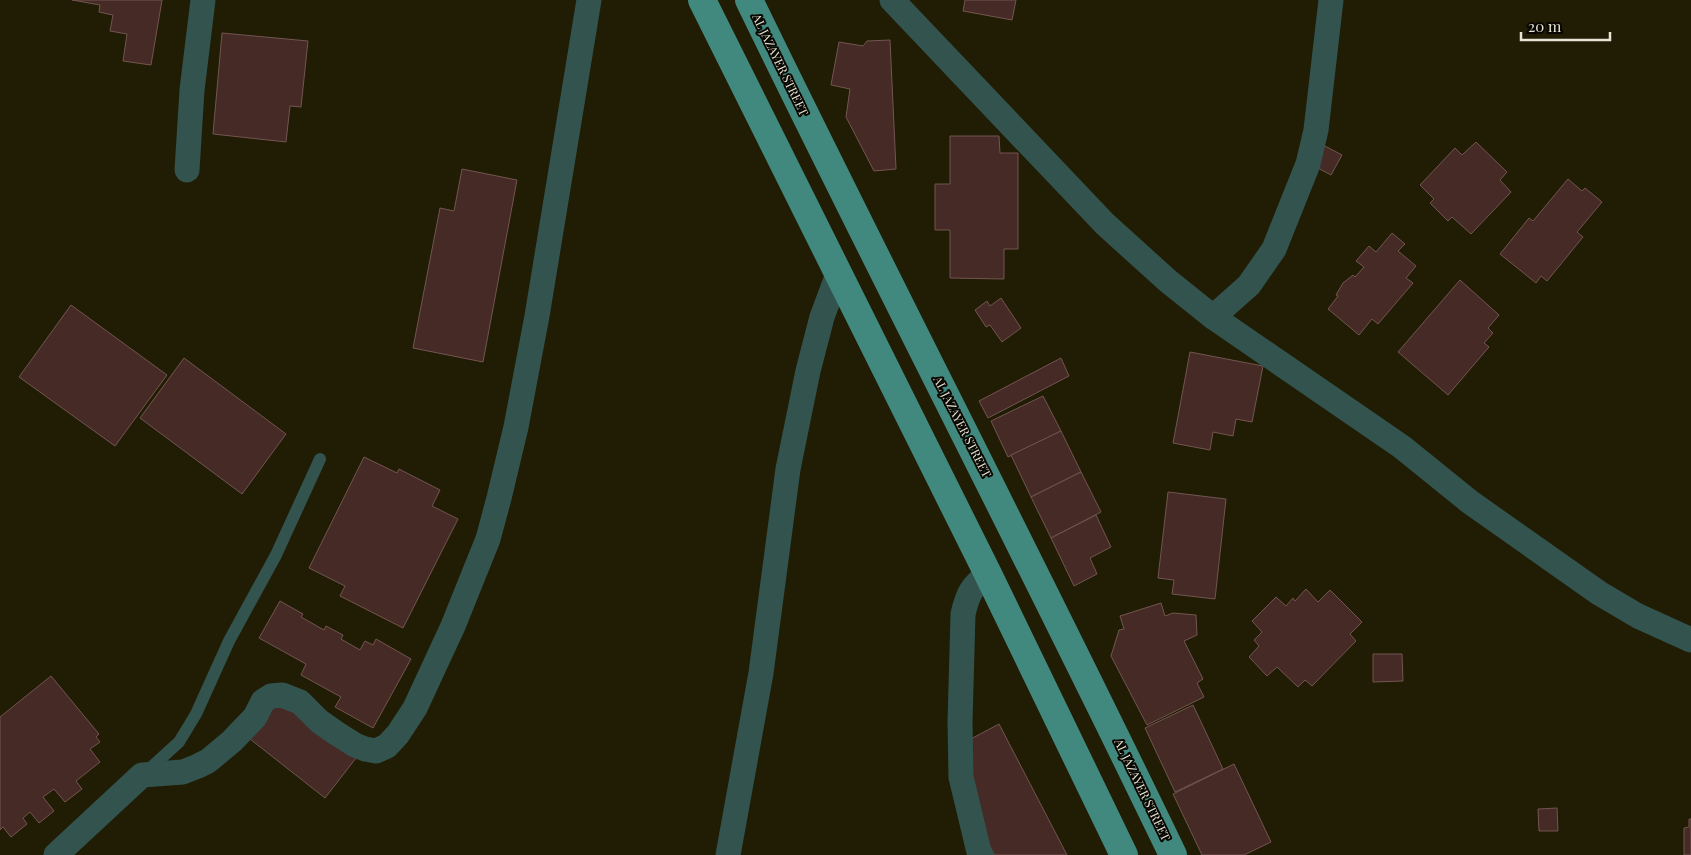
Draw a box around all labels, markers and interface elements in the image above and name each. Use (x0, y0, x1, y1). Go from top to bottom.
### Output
street label: AL JAZAYER STREET (749, 10, 813, 119)
scale bar (1521, 10, 1610, 42)
text: 20 m (1528, 16, 1562, 36)
street label: AL JAZAYER STREET (930, 372, 996, 480)
street label: AL JAZAYER STREET (1111, 735, 1175, 844)

